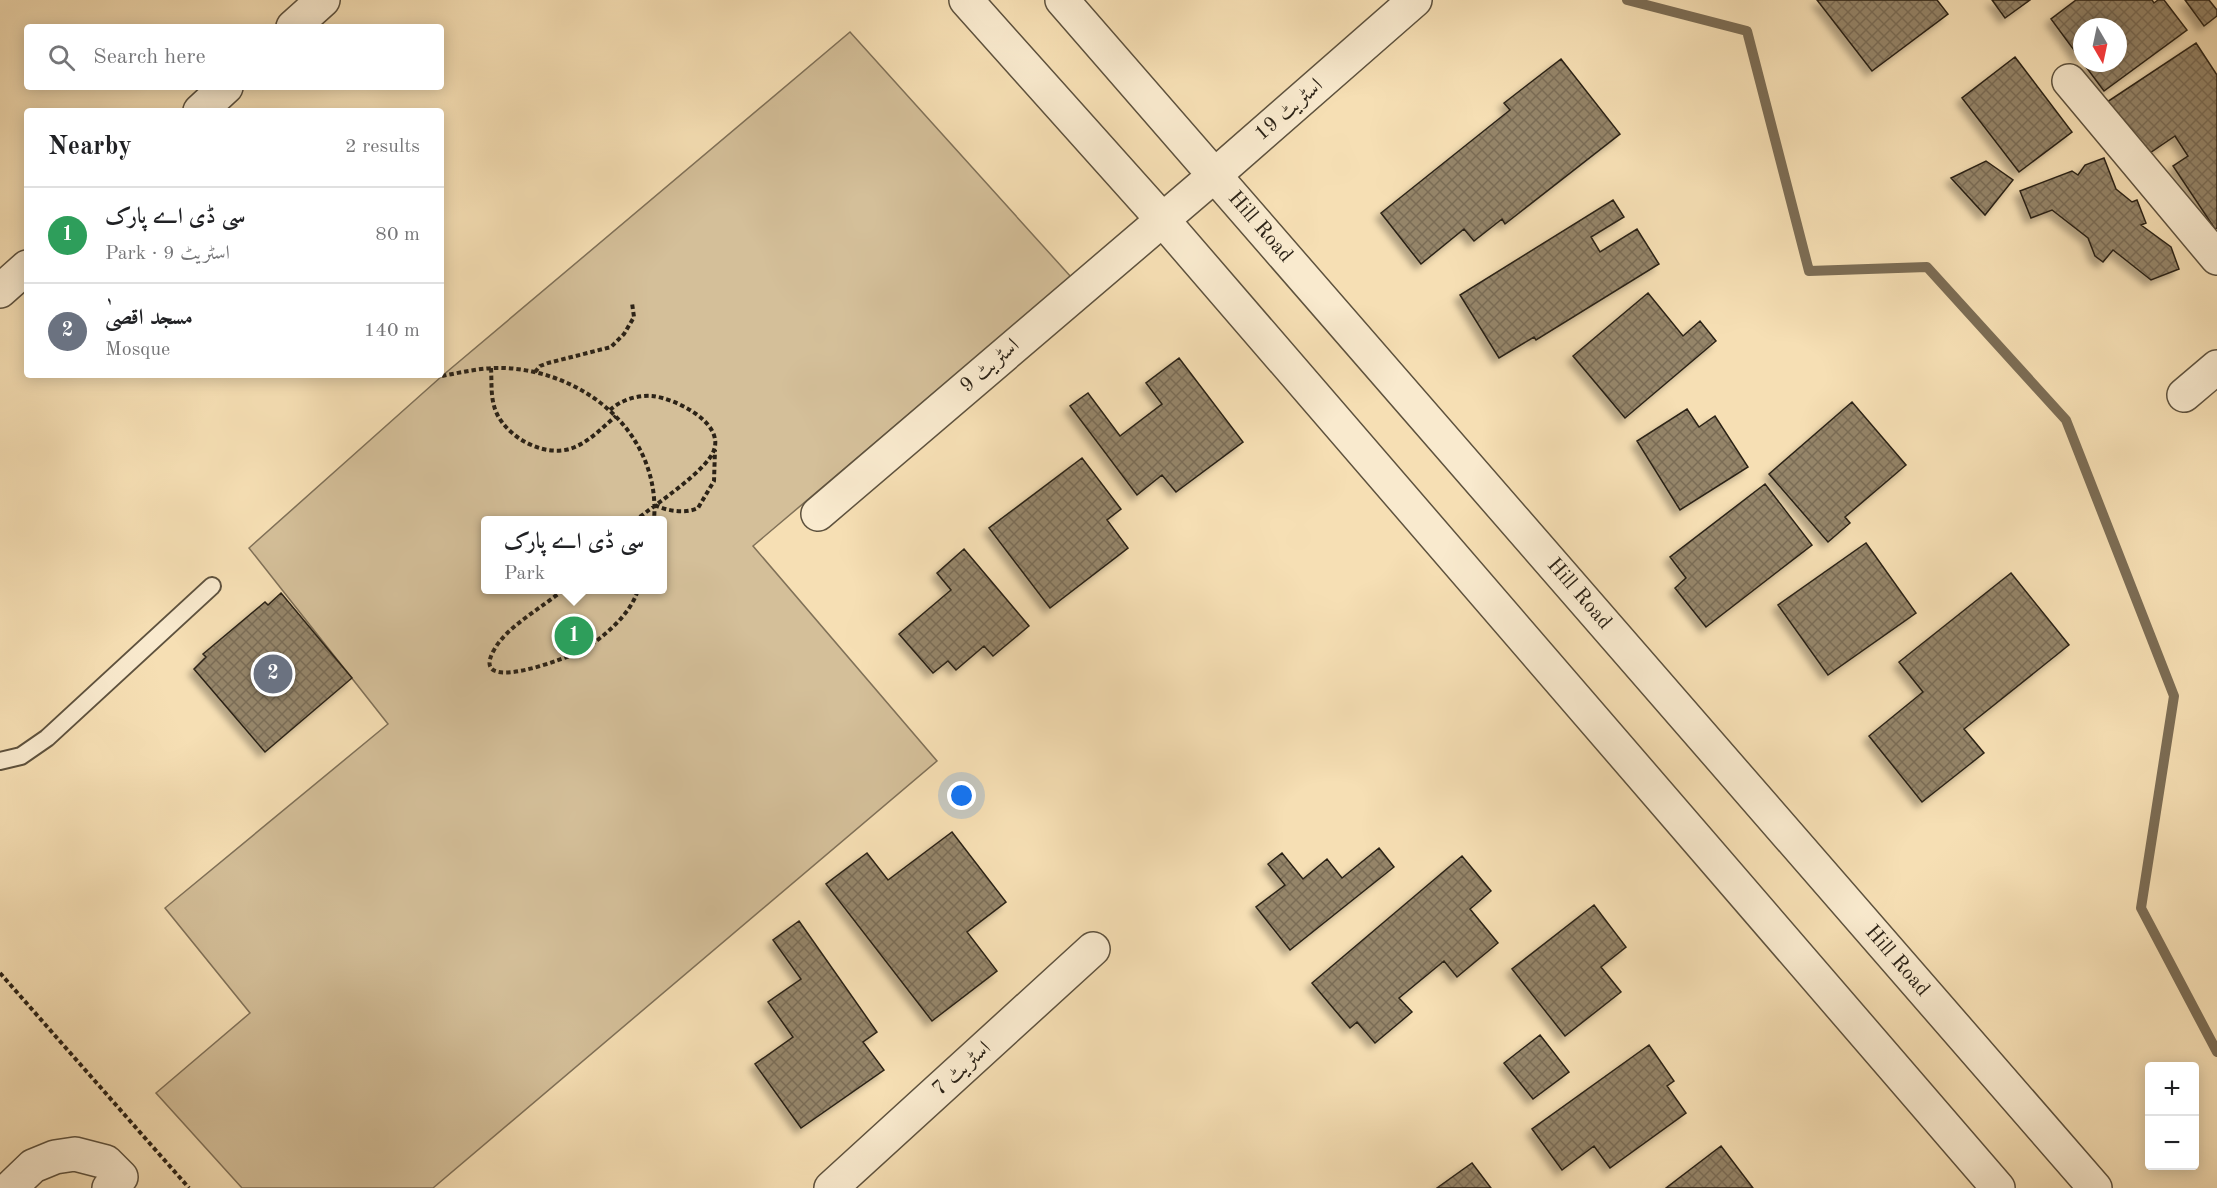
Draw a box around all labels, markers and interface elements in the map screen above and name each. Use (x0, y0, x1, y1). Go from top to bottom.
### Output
north arrow (2073, 18, 2127, 72)
search box (24, 24, 444, 90)
icon: search (45, 41, 78, 74)
text: Search here (93, 46, 206, 68)
street label: اسٹریٹ 19 (1251, 75, 1328, 146)
text: Nearby (48, 134, 132, 160)
text: 2 results (345, 137, 420, 157)
street label: Hill Road (1224, 188, 1296, 266)
text: سی ڈی اے پارک (105, 206, 245, 228)
text: 1 (62, 225, 73, 245)
text: 80 m (375, 225, 420, 245)
text: Park · اسٹریٹ 9 (105, 244, 230, 264)
text: مسجد اقصیٰ (105, 307, 193, 329)
text: 2 (62, 321, 73, 341)
text: 140 m (364, 321, 420, 341)
street label: اسٹریٹ 9 (957, 335, 1024, 398)
text: Mosque (105, 340, 170, 360)
popup (481, 516, 667, 594)
text: سی ڈی اے پارک (504, 531, 644, 553)
street label: Hill Road (1543, 555, 1615, 633)
text: Park (504, 564, 545, 584)
pin: 1 (554, 614, 594, 658)
pin: 2 (254, 652, 292, 696)
your location (947, 781, 976, 810)
street label: Hill Road (1861, 922, 1933, 1000)
street label: اسٹریٹ 7 (929, 1038, 996, 1101)
map controls (2145, 1062, 2199, 1170)
button: + (2145, 1062, 2199, 1116)
button: − (2145, 1116, 2199, 1170)

